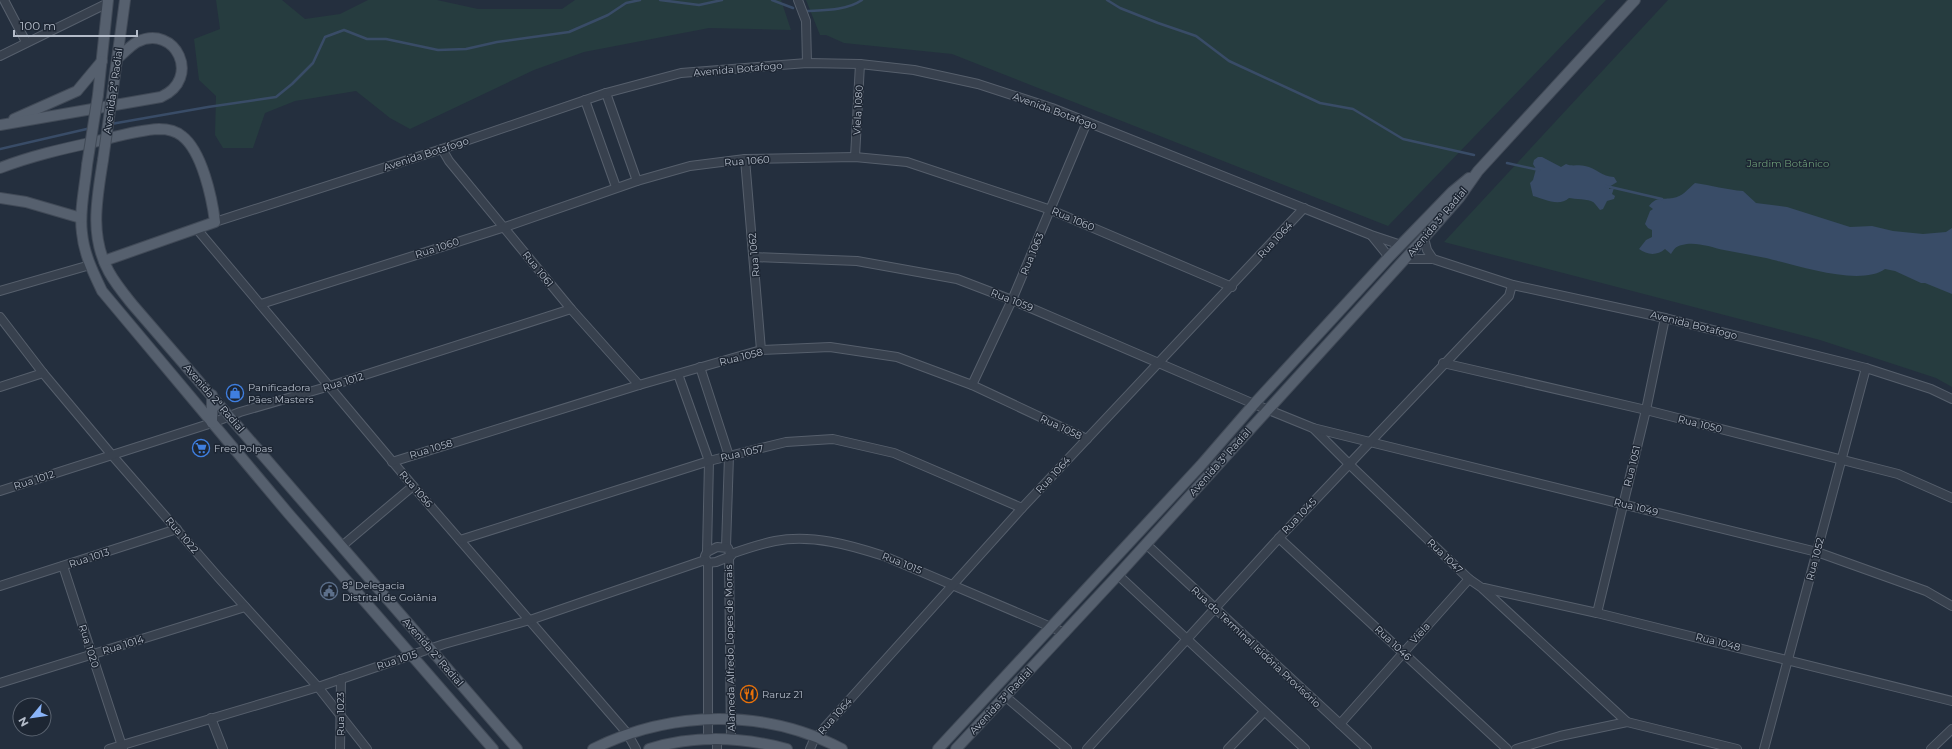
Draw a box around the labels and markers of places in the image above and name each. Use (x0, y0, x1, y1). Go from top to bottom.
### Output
place label: Panificadora Pães Masters (248, 381, 314, 406)
shop icon: Panificadora Pães Masters (225, 383, 245, 403)
supermarket icon: Free Polpas (191, 438, 211, 458)
place label: Free Polpas (214, 442, 272, 455)
place label: 8ª Delegacia Distrital de Goiânia (342, 579, 437, 604)
public building icon: 8ª Delegacia Distrital de Goiânia (319, 581, 339, 601)
restaurant icon: Raruz 21 (739, 684, 759, 704)
place label: Raruz 21 (762, 688, 803, 701)

